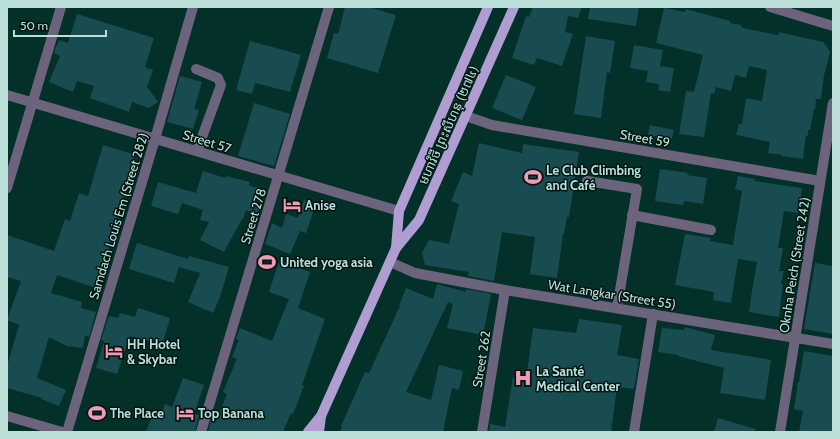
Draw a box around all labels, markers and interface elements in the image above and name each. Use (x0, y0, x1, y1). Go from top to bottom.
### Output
scale bar (14, 12, 106, 38)
text: 50 m (20, 18, 48, 33)
street label: មហាវិថី ព្រះសីហនុ (២៧៤) (414, 63, 482, 187)
street label: Street 57 (181, 126, 234, 156)
street label: Street 59 (619, 126, 671, 150)
street label: Samdach Louis Em (Street 282) (85, 131, 151, 301)
place label: Le Club Climbing and Café (546, 162, 641, 193)
sports icon: Le Club Climbing and Café (523, 167, 543, 187)
street label: Street 278 (237, 186, 269, 246)
hotel icon: Anise (282, 195, 302, 215)
street label: Oknha Peich (Street 242) (775, 196, 813, 334)
place label: Anise (305, 197, 336, 213)
sports icon: United yoga asia (257, 252, 277, 272)
place label: United yoga asia (280, 254, 373, 270)
street label: Wat Langkar (Street 55) (547, 276, 677, 312)
street label: Street 262 (469, 329, 493, 389)
place label: HH Hotel & Skybar (127, 336, 181, 367)
hotel icon: HH Hotel & Skybar (104, 341, 124, 361)
place label: La Santé Medical Center (536, 363, 620, 394)
hospital icon: La Santé Medical Center (513, 368, 533, 388)
sports icon: The Place (87, 403, 107, 423)
hotel icon: Top Banana (175, 403, 195, 423)
place label: The Place (110, 405, 164, 421)
place label: Top Banana (198, 405, 264, 421)

